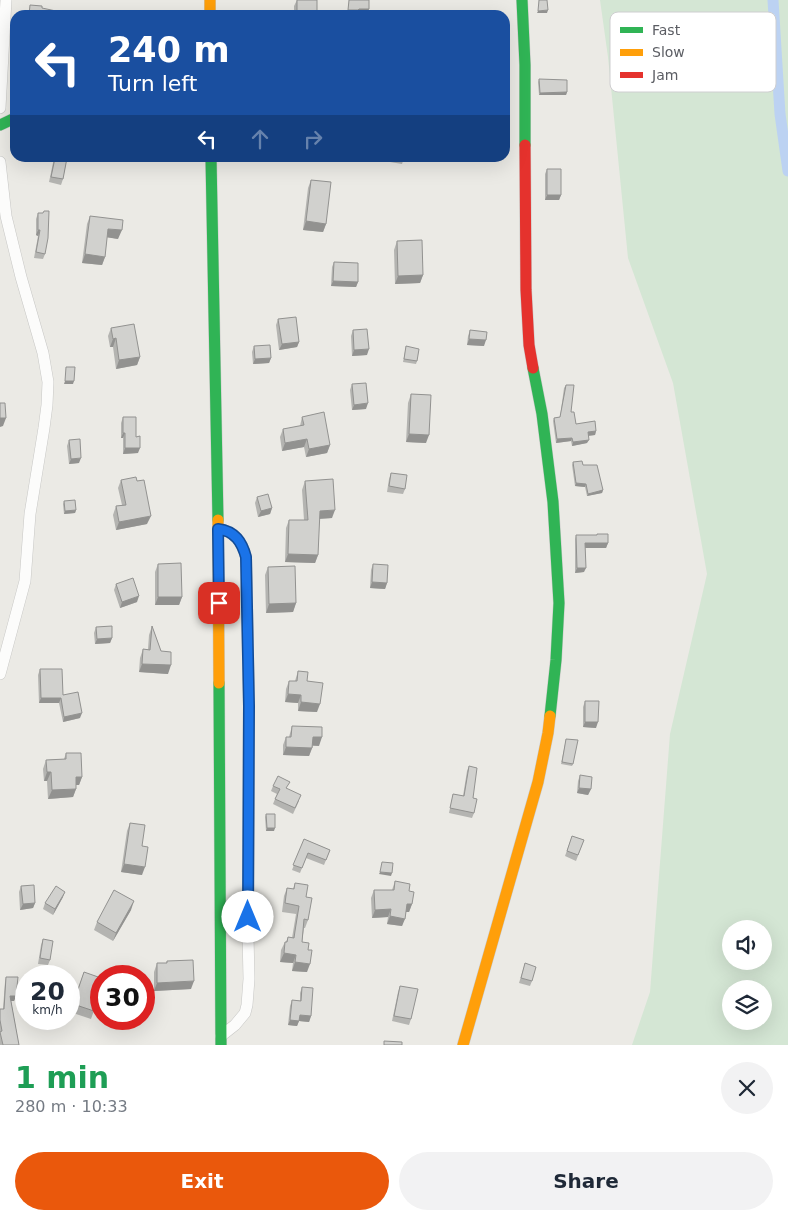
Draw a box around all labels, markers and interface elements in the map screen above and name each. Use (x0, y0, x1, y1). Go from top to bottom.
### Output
legend (610, 12, 776, 92)
text: Fast (652, 22, 681, 38)
icon: left (25, 30, 90, 95)
text: 240 m (108, 30, 230, 70)
text: Slow (652, 44, 685, 60)
text: Jam (651, 67, 678, 83)
text: Turn left (108, 71, 197, 96)
icon: left (193, 125, 221, 153)
icon: ahead (246, 125, 274, 153)
icon: right (299, 125, 327, 153)
pin (198, 582, 240, 624)
icon: arrive (205, 589, 233, 617)
position arrow (221, 890, 273, 942)
map controls (722, 920, 772, 1030)
button: sound (722, 920, 772, 970)
speed limit sign: 30 (90, 965, 155, 1030)
text: 20 (30, 977, 65, 1006)
button: layers (722, 980, 772, 1030)
text: km/h (32, 1003, 63, 1017)
text: 1 min (15, 1060, 109, 1095)
button: close (721, 1062, 773, 1114)
text: 280 m · 10:33 (15, 1097, 128, 1116)
button: Exit (15, 1152, 389, 1210)
button: Share (399, 1152, 773, 1210)

